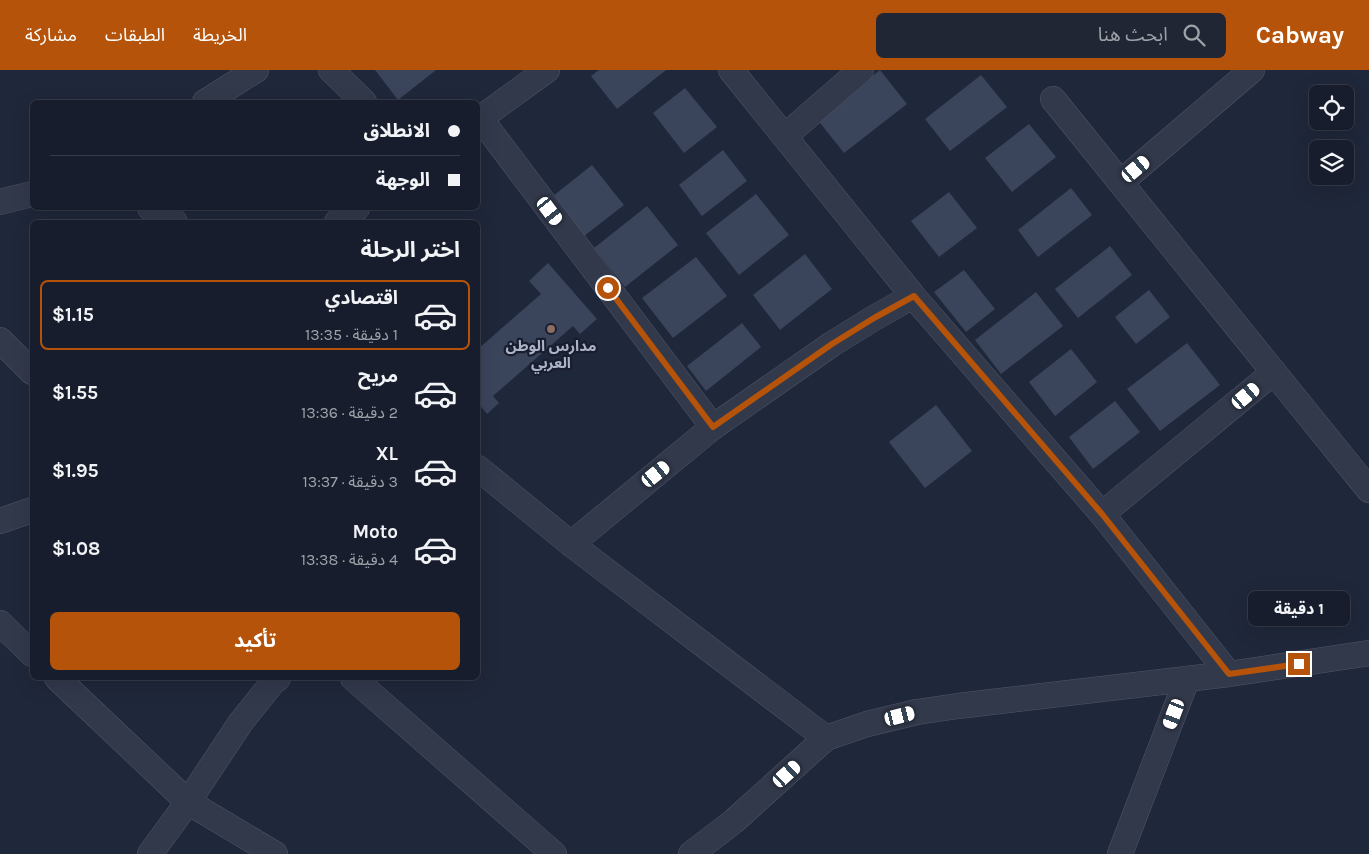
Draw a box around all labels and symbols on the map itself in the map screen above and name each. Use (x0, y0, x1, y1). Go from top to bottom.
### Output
car (1119, 154, 1152, 184)
car (534, 195, 565, 227)
route start (597, 277, 619, 299)
marker: مدارس الوطن العربي (545, 323, 557, 335)
place label: مدارس الوطن العربي (506, 337, 596, 374)
car (1229, 381, 1262, 411)
car (639, 459, 672, 489)
callout: 1 دقيقة (1248, 592, 1350, 626)
route end (1288, 653, 1310, 675)
car (1161, 697, 1186, 731)
car (883, 705, 916, 727)
car (770, 758, 803, 790)

